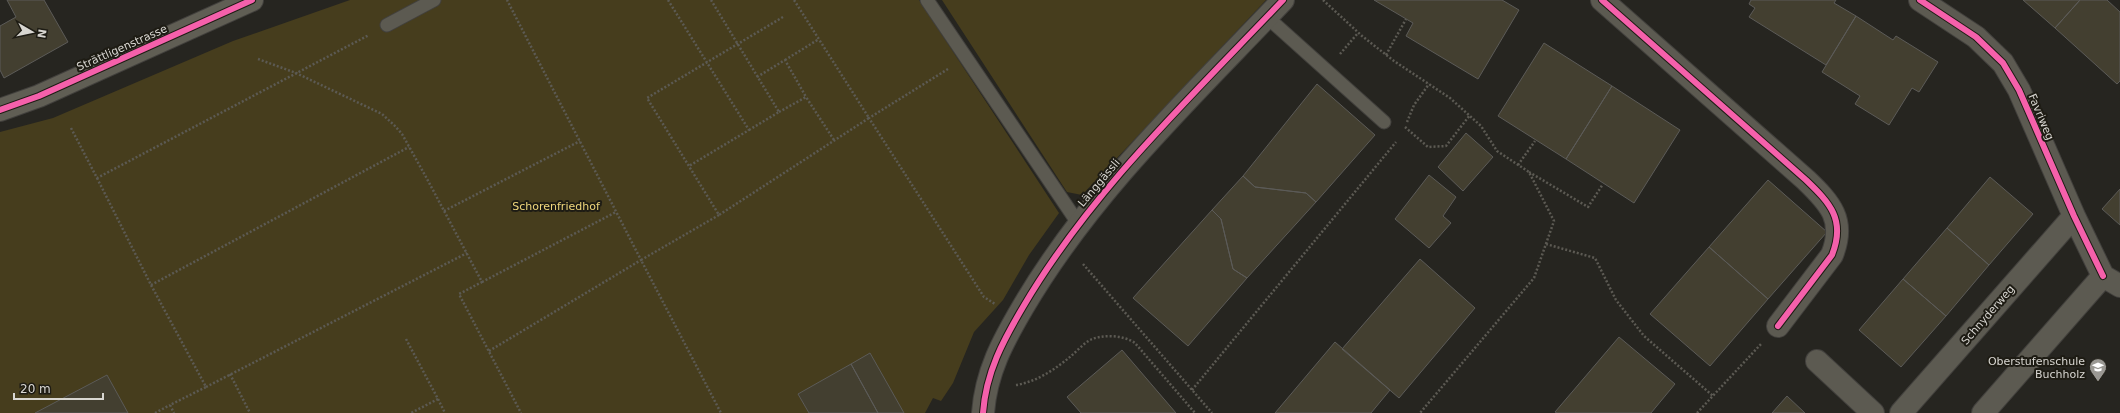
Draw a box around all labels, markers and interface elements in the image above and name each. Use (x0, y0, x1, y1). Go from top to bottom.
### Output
north arrow (12, 12, 52, 52)
street label: Strättligenstrasse (75, 22, 169, 74)
text: N (34, 28, 49, 39)
street label: Favriweg (2025, 92, 2057, 142)
street label: Länggässli (1075, 157, 1123, 209)
park label: Schorenfriedhof (512, 200, 601, 213)
street label: Schnyderweg (1959, 283, 2017, 347)
place label: Oberstufenschule Buchholz (1988, 355, 2085, 381)
school or university icon: Oberstufenschule Buchholz (2088, 357, 2108, 382)
scale bar (14, 375, 103, 401)
text: 20 m (20, 382, 51, 396)

